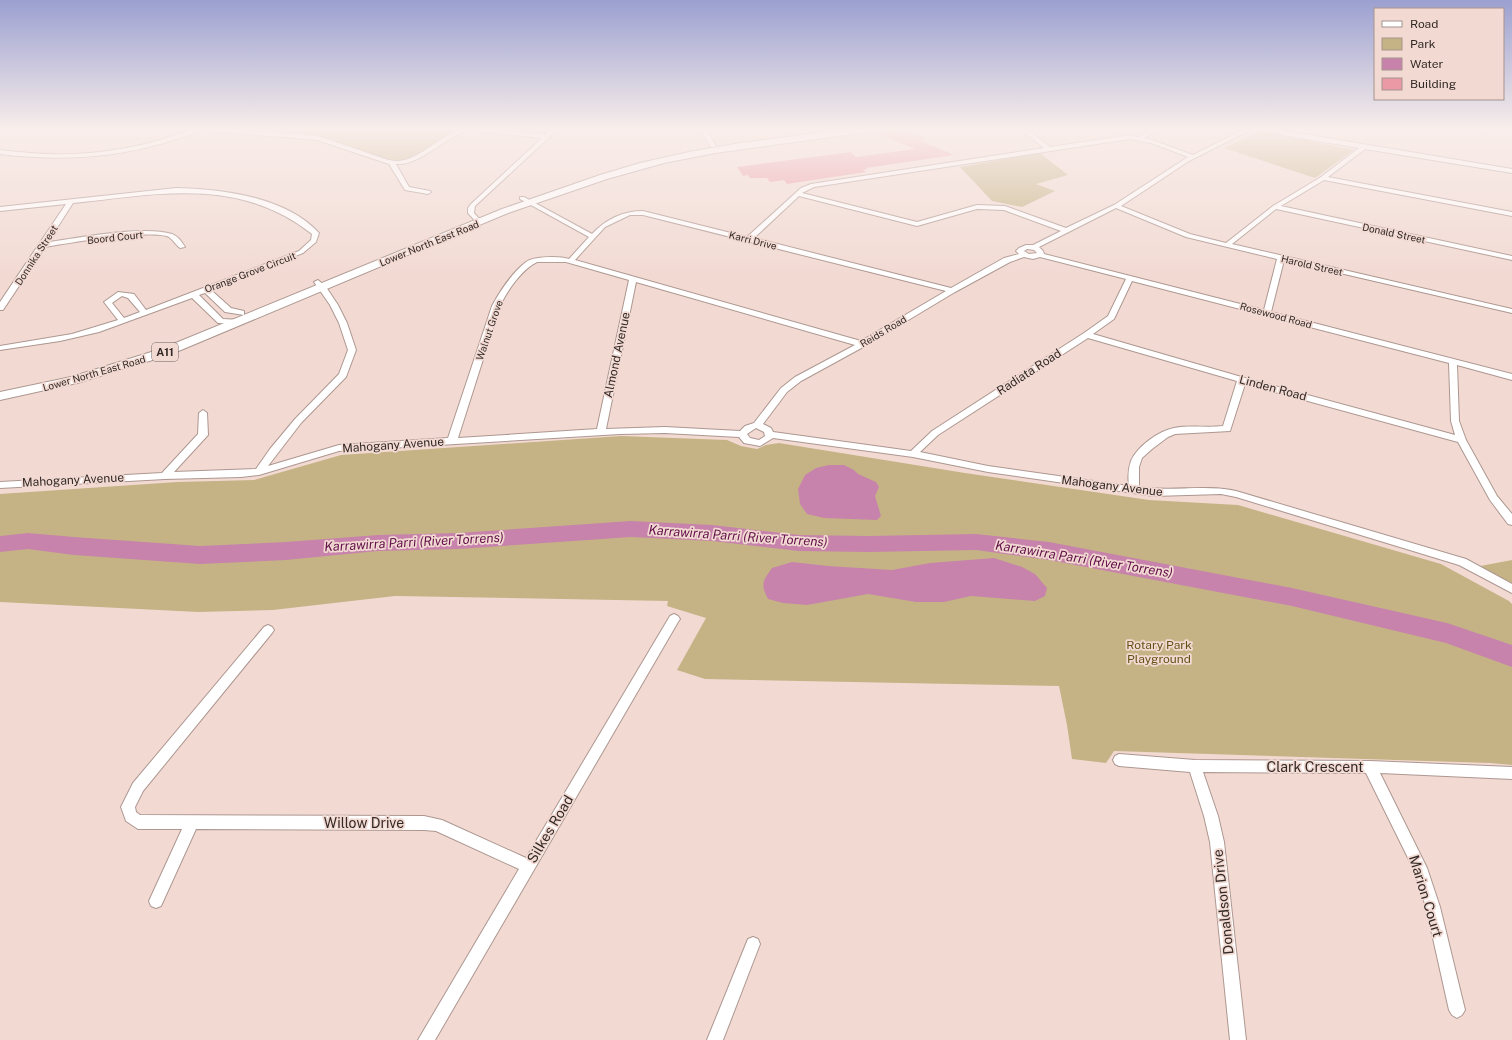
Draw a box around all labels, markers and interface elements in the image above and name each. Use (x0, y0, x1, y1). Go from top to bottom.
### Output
legend (1374, 8, 1504, 100)
text: Road (1410, 17, 1438, 31)
text: Park (1410, 37, 1436, 51)
text: Water (1410, 57, 1444, 71)
text: Building (1410, 77, 1456, 91)
street label: Lower North East Road (377, 217, 481, 268)
street label: Donald Street (1361, 220, 1427, 246)
street label: Donnika Street (12, 223, 60, 287)
street label: Boord Court (86, 228, 144, 246)
street label: Karri Drive (728, 228, 779, 252)
street label: Orange Grove Circuit (203, 249, 298, 295)
street label: Harold Street (1280, 252, 1344, 278)
street label: Walnut Grove (473, 298, 505, 362)
street label: Rosewood Road (1239, 300, 1313, 330)
street label: Almond Avenue (601, 311, 633, 399)
street label: Reids Road (858, 312, 908, 349)
road number: A11 (152, 343, 178, 361)
street label: Radiata Road (994, 346, 1064, 398)
street label: Lower North East Road (41, 353, 147, 393)
street label: Linden Road (1238, 372, 1308, 404)
street label: Mahogany Avenue (342, 434, 445, 456)
street label: Mahogany Avenue (22, 470, 125, 490)
street label: Mahogany Avenue (1061, 473, 1164, 499)
water label: Karrawirra Parri (River Torrens) (648, 522, 828, 550)
water label: Karrawirra Parri (River Torrens) (324, 530, 504, 554)
water label: Karrawirra Parri (River Torrens) (994, 538, 1174, 580)
park label: Rotary Park Playground (1126, 638, 1192, 666)
street label: Clark Crescent (1267, 759, 1363, 775)
street label: Silkes Road (524, 792, 576, 866)
street label: Willow Drive (324, 815, 404, 831)
street label: Donaldson Drive (1210, 849, 1236, 955)
street label: Marion Court (1406, 853, 1446, 939)

